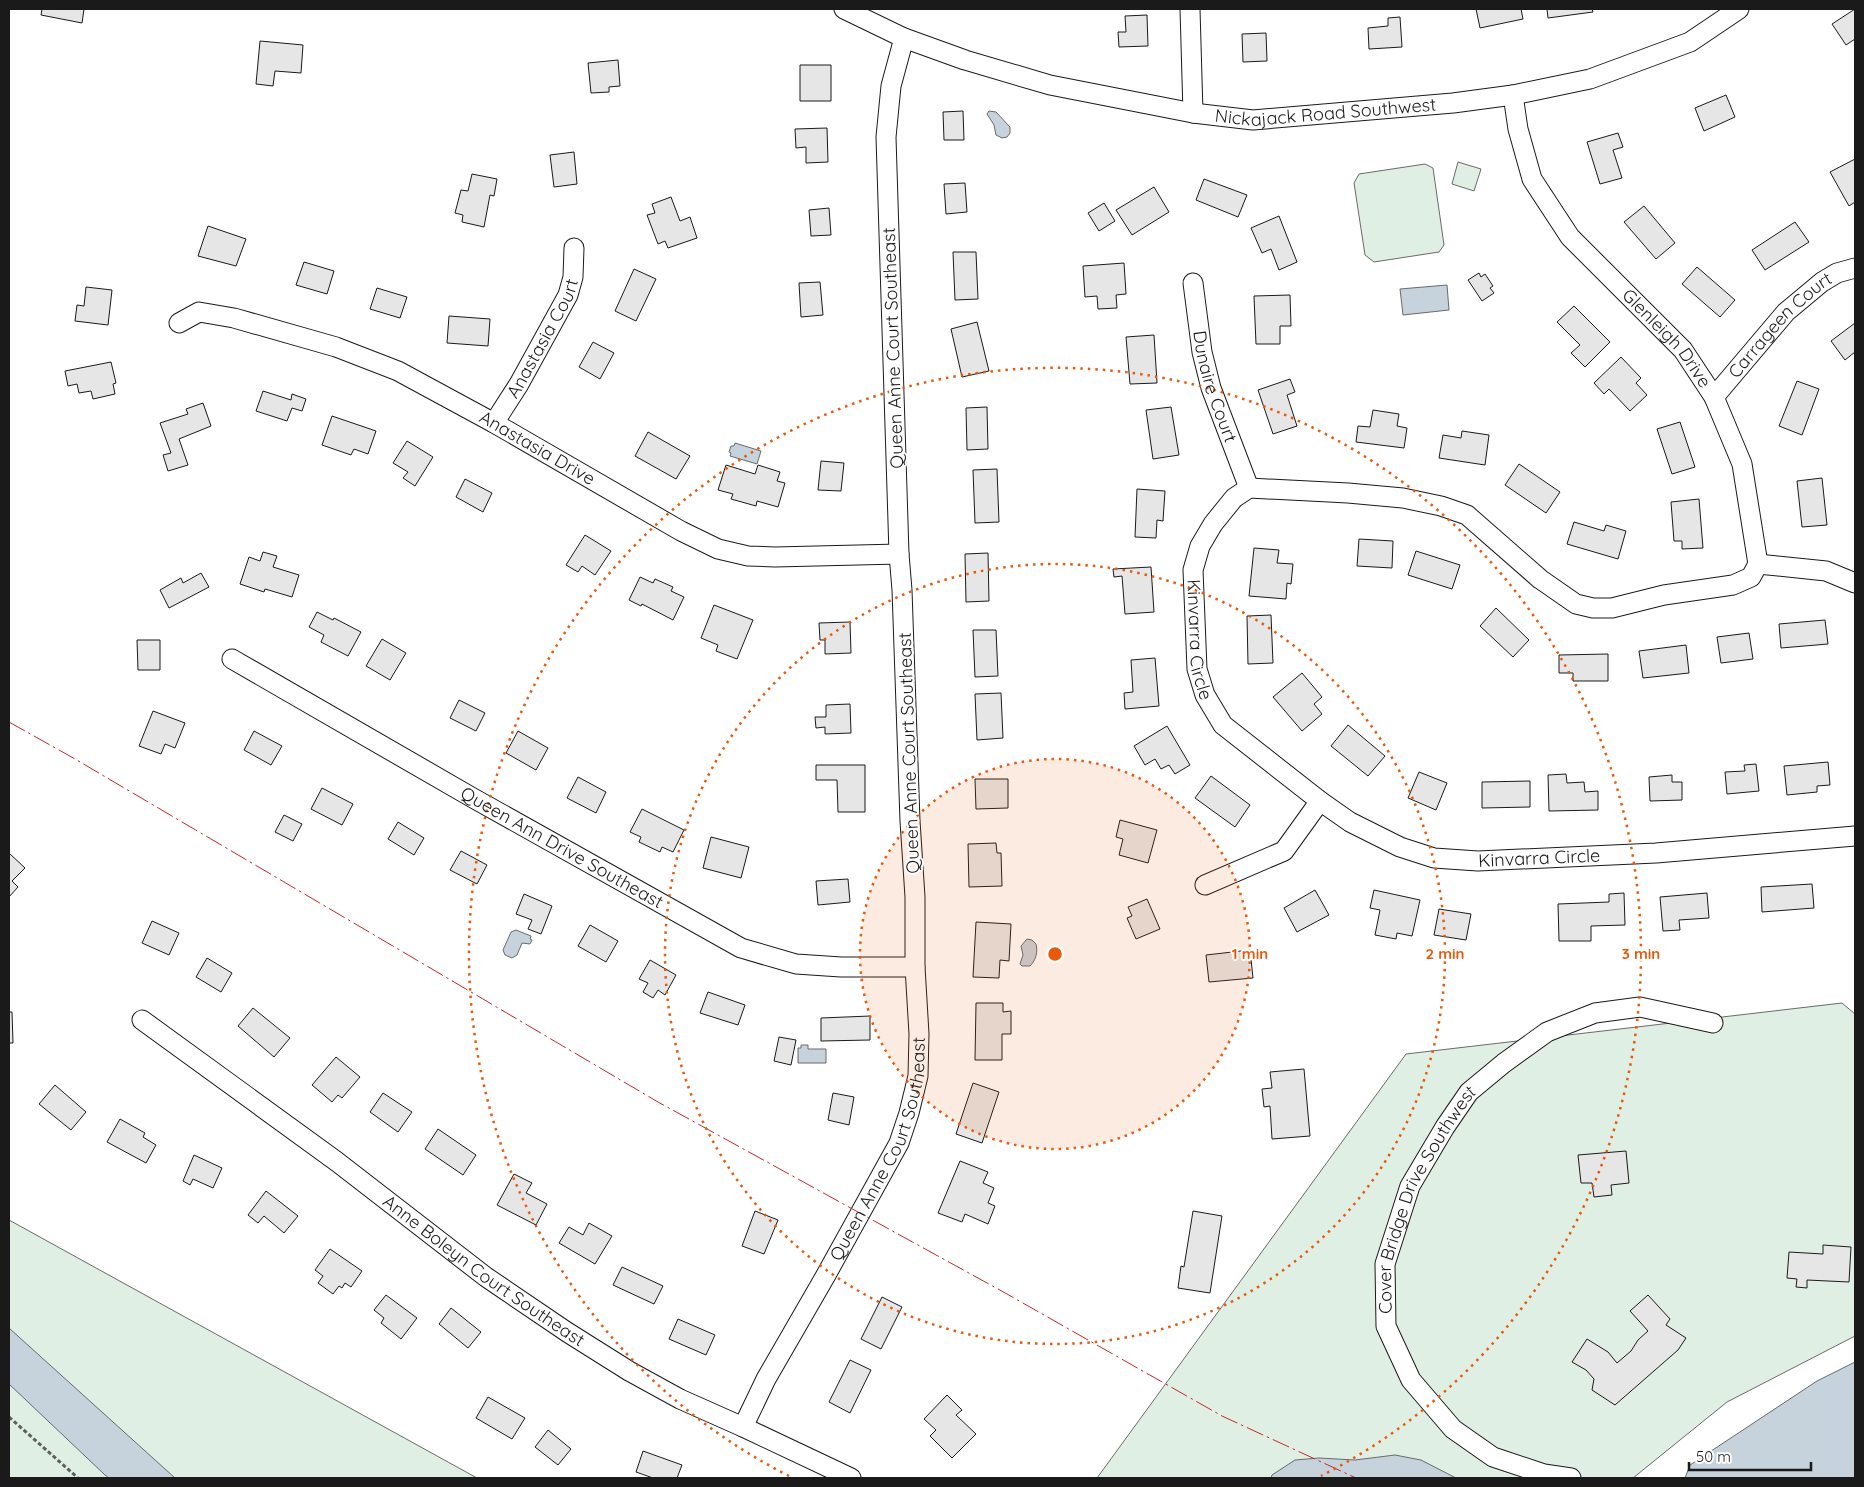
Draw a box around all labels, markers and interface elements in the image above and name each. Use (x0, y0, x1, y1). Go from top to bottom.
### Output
street label: Nickajack Road Southwest (1214, 92, 1437, 131)
street label: Queen Anne Court Southeast (877, 227, 908, 469)
street label: Carrageen Court (1723, 267, 1836, 383)
street label: Anastasia Court (501, 276, 583, 402)
street label: Glenleigh Drive (1617, 284, 1717, 392)
street label: Dunaire Court (1188, 329, 1243, 445)
street label: Anastasia Drive (476, 405, 600, 490)
street label: Kinvarra Circle (1182, 579, 1218, 703)
street label: Queen Anne Court Southeast (893, 632, 924, 874)
street label: Queen Ann Drive Southeast (457, 781, 668, 913)
street label: Kinvarra Circle (1478, 844, 1601, 872)
text: 1 min (1232, 944, 1268, 963)
text: 2 min (1425, 944, 1465, 963)
text: 3 min (1622, 944, 1660, 963)
centre of rings (1046, 945, 1064, 963)
street label: Queen Anne Court Southeast (824, 1037, 930, 1265)
street label: Cover Bridge Drive Southwest (1373, 1080, 1480, 1314)
street label: Anne Boleyn Court Southeast (378, 1190, 589, 1351)
scale bar (1689, 1440, 1812, 1472)
text: 50 m (1696, 1447, 1731, 1466)

